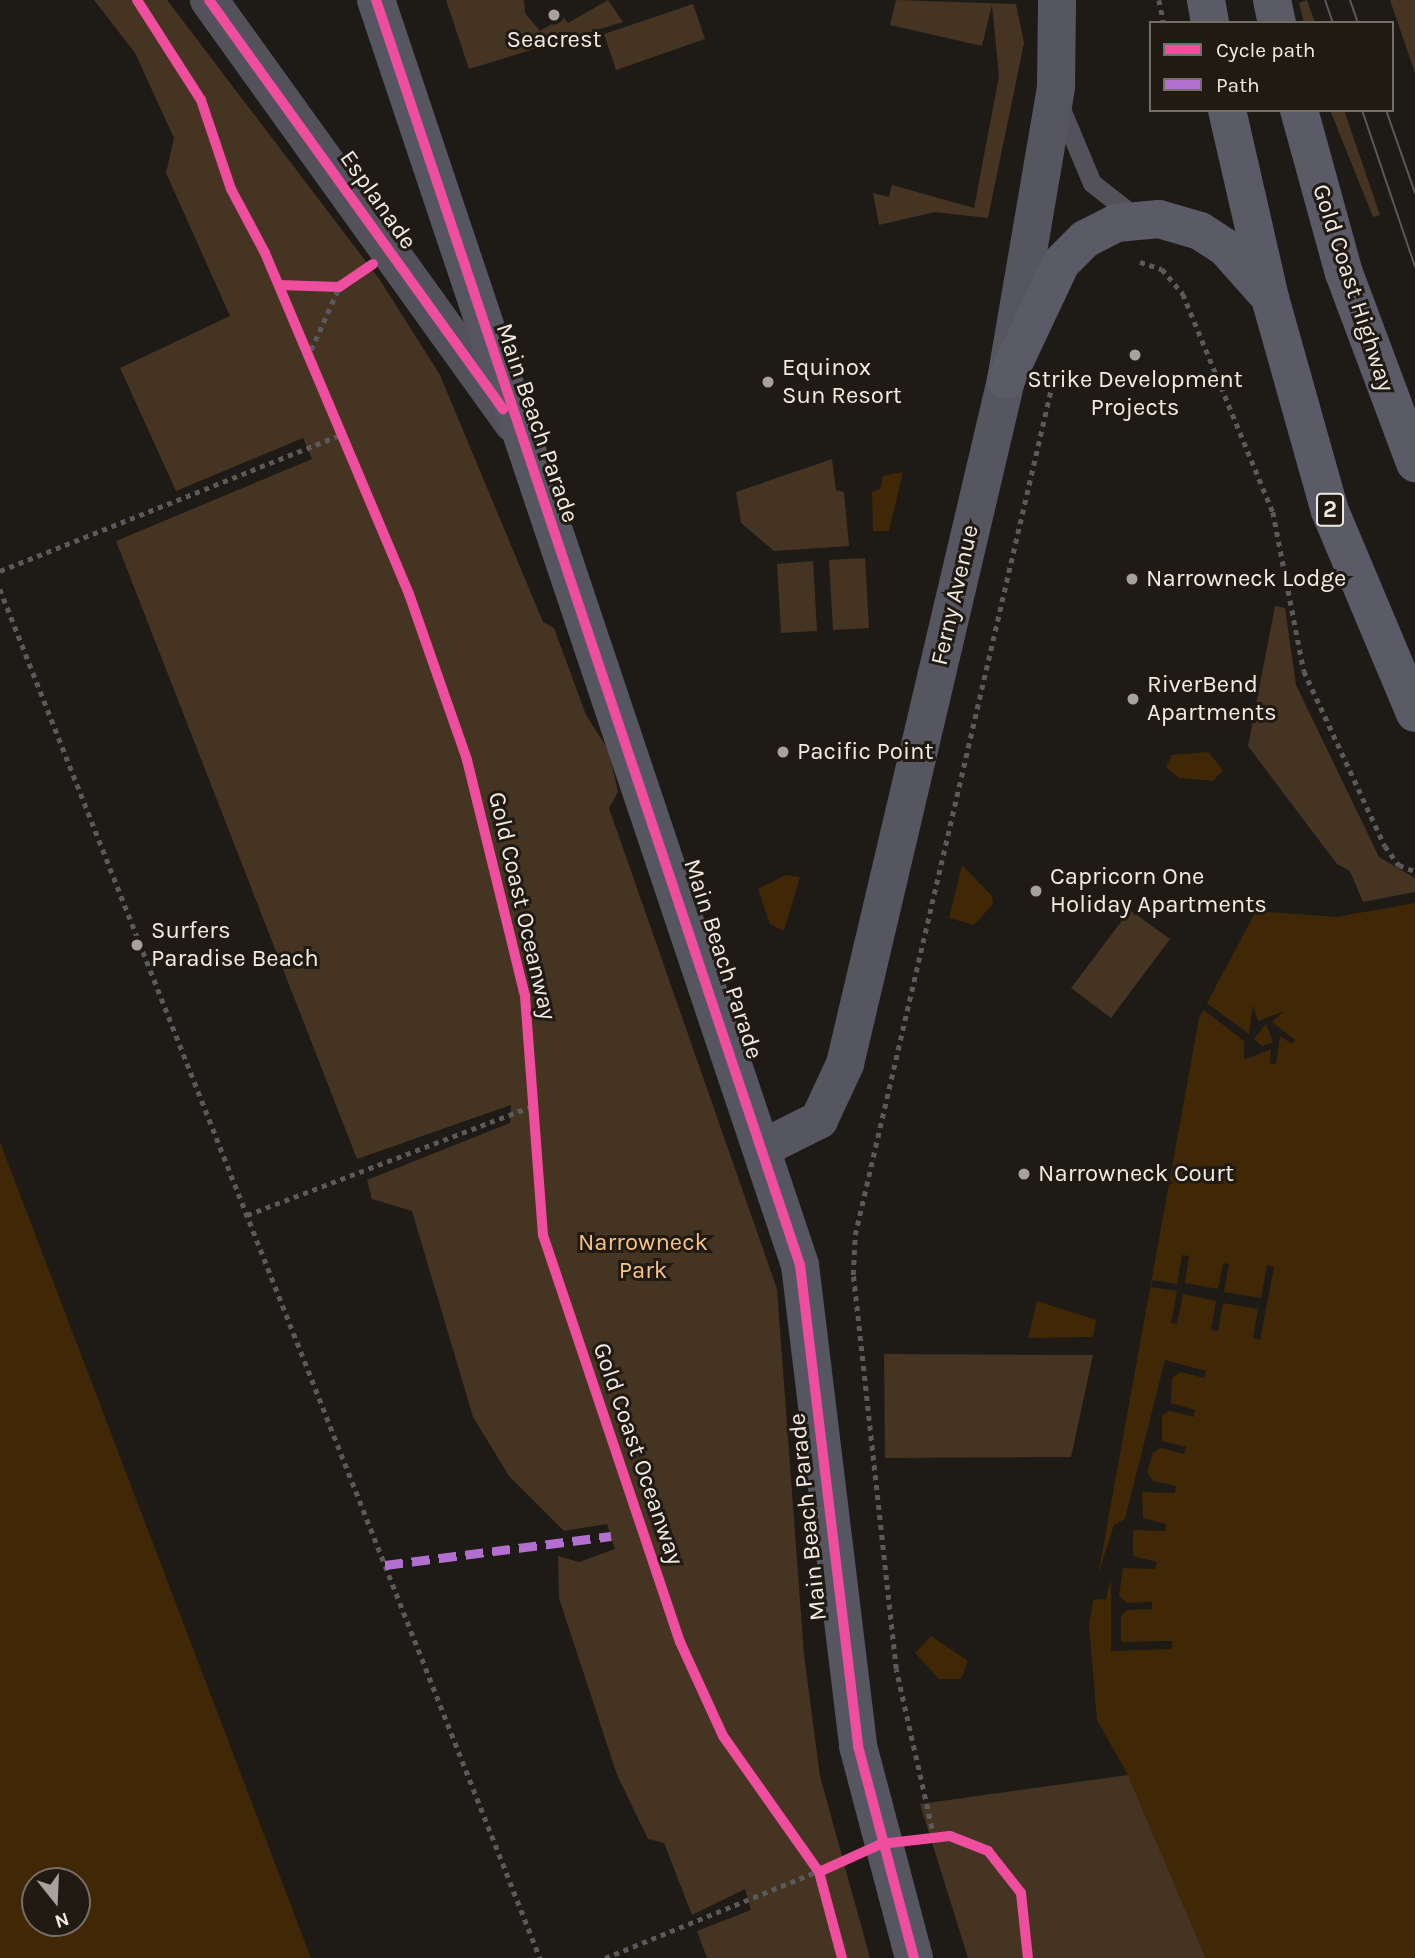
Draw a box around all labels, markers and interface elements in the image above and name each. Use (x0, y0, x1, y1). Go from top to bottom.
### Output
marker: Seacrest (546, 7, 562, 23)
legend (1149, 21, 1394, 112)
place label: Seacrest (506, 26, 602, 54)
text: Cycle path (1216, 38, 1316, 62)
text: Path (1216, 73, 1260, 97)
street label: Esplanade (333, 145, 423, 255)
street label: Gold Coast Highway (1306, 181, 1400, 395)
street label: Main Beach Parade (489, 320, 585, 526)
marker: Strike Development Projects (1127, 347, 1143, 363)
place label: Equinox Sun Resort (782, 354, 902, 410)
place label: Strike Development Projects (1027, 366, 1243, 422)
marker: Equinox Sun Resort (760, 374, 776, 390)
road number: 2 (1316, 490, 1344, 530)
street label: Ferny Avenue (925, 522, 985, 668)
place label: Narrowneck Lodge (1146, 565, 1346, 593)
marker: Narrowneck Lodge (1124, 571, 1140, 587)
place label: RiverBend Apartments (1147, 671, 1277, 727)
marker: RiverBend Apartments (1125, 691, 1141, 707)
place label: Pacific Point (797, 738, 934, 766)
marker: Pacific Point (775, 744, 791, 760)
street label: Gold Coast Oceanway (482, 789, 562, 1023)
street label: Main Beach Parade (677, 855, 769, 1063)
place label: Capricorn One Holiday Apartments (1050, 863, 1267, 919)
marker: Capricorn One Holiday Apartments (1028, 883, 1044, 899)
place label: Surfers Paradise Beach (151, 917, 319, 973)
marker: Surfers Paradise Beach (129, 937, 145, 953)
place label: Narrowneck Court (1038, 1160, 1234, 1188)
marker: Narrowneck Court (1016, 1166, 1032, 1182)
park label: Narrowneck Park (578, 1229, 708, 1285)
street label: Gold Coast Oceanway (586, 1339, 690, 1569)
street label: Main Beach Parade (783, 1412, 833, 1622)
north arrow (21, 1867, 91, 1937)
text: N (52, 1908, 72, 1933)

